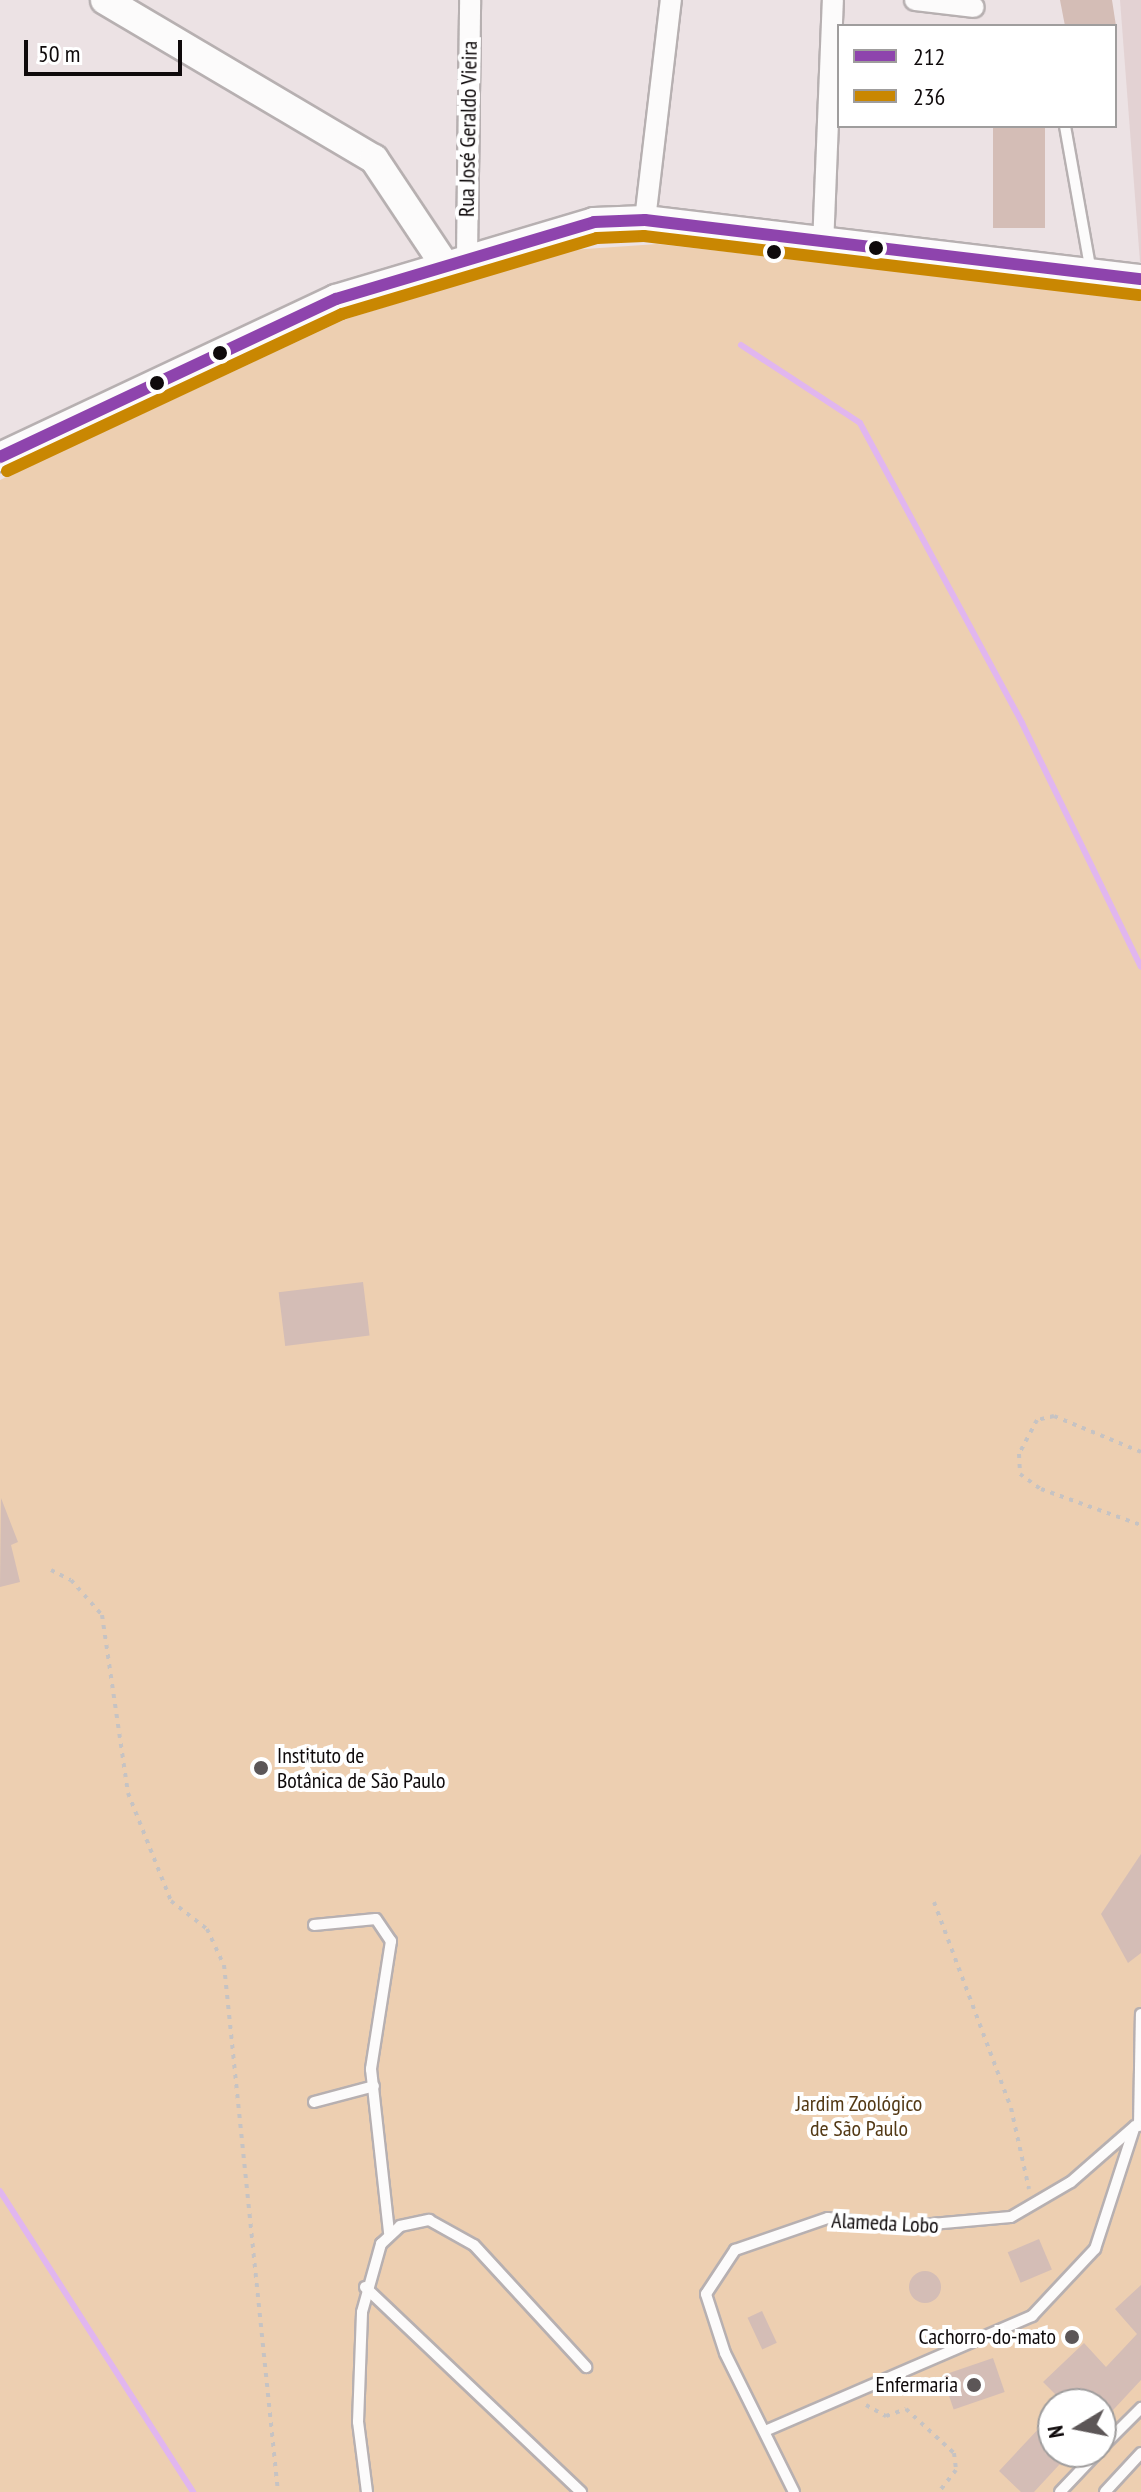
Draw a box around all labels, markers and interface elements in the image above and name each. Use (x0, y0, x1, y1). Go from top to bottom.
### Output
scale bar (28, 24, 186, 74)
legend (837, 24, 1117, 128)
text: 50 m (38, 38, 80, 69)
street label: Rua José Geraldo Vieira (453, 40, 483, 218)
text: 212 (913, 41, 945, 72)
text: 236 (913, 81, 945, 112)
unlabelled marker (868, 240, 884, 256)
unlabelled marker (766, 244, 782, 260)
unlabelled marker (212, 345, 228, 361)
unlabelled marker (149, 375, 165, 391)
place label: Instituto de Botânica de São Paulo (277, 1742, 445, 1794)
marker: Instituto de Botânica de São Paulo (252, 1759, 270, 1777)
park label: Jardim Zoológico de São Paulo (795, 2090, 923, 2142)
street label: Alameda Lobo (831, 2207, 939, 2239)
place label: Cachorro-do-mato (919, 2324, 1056, 2350)
marker: Cachorro-do-mato (1063, 2328, 1081, 2346)
place label: Enfermaria (876, 2372, 958, 2398)
marker: Enfermaria (965, 2376, 983, 2394)
north arrow (1037, 2388, 1117, 2468)
text: N (1041, 2424, 1070, 2440)

